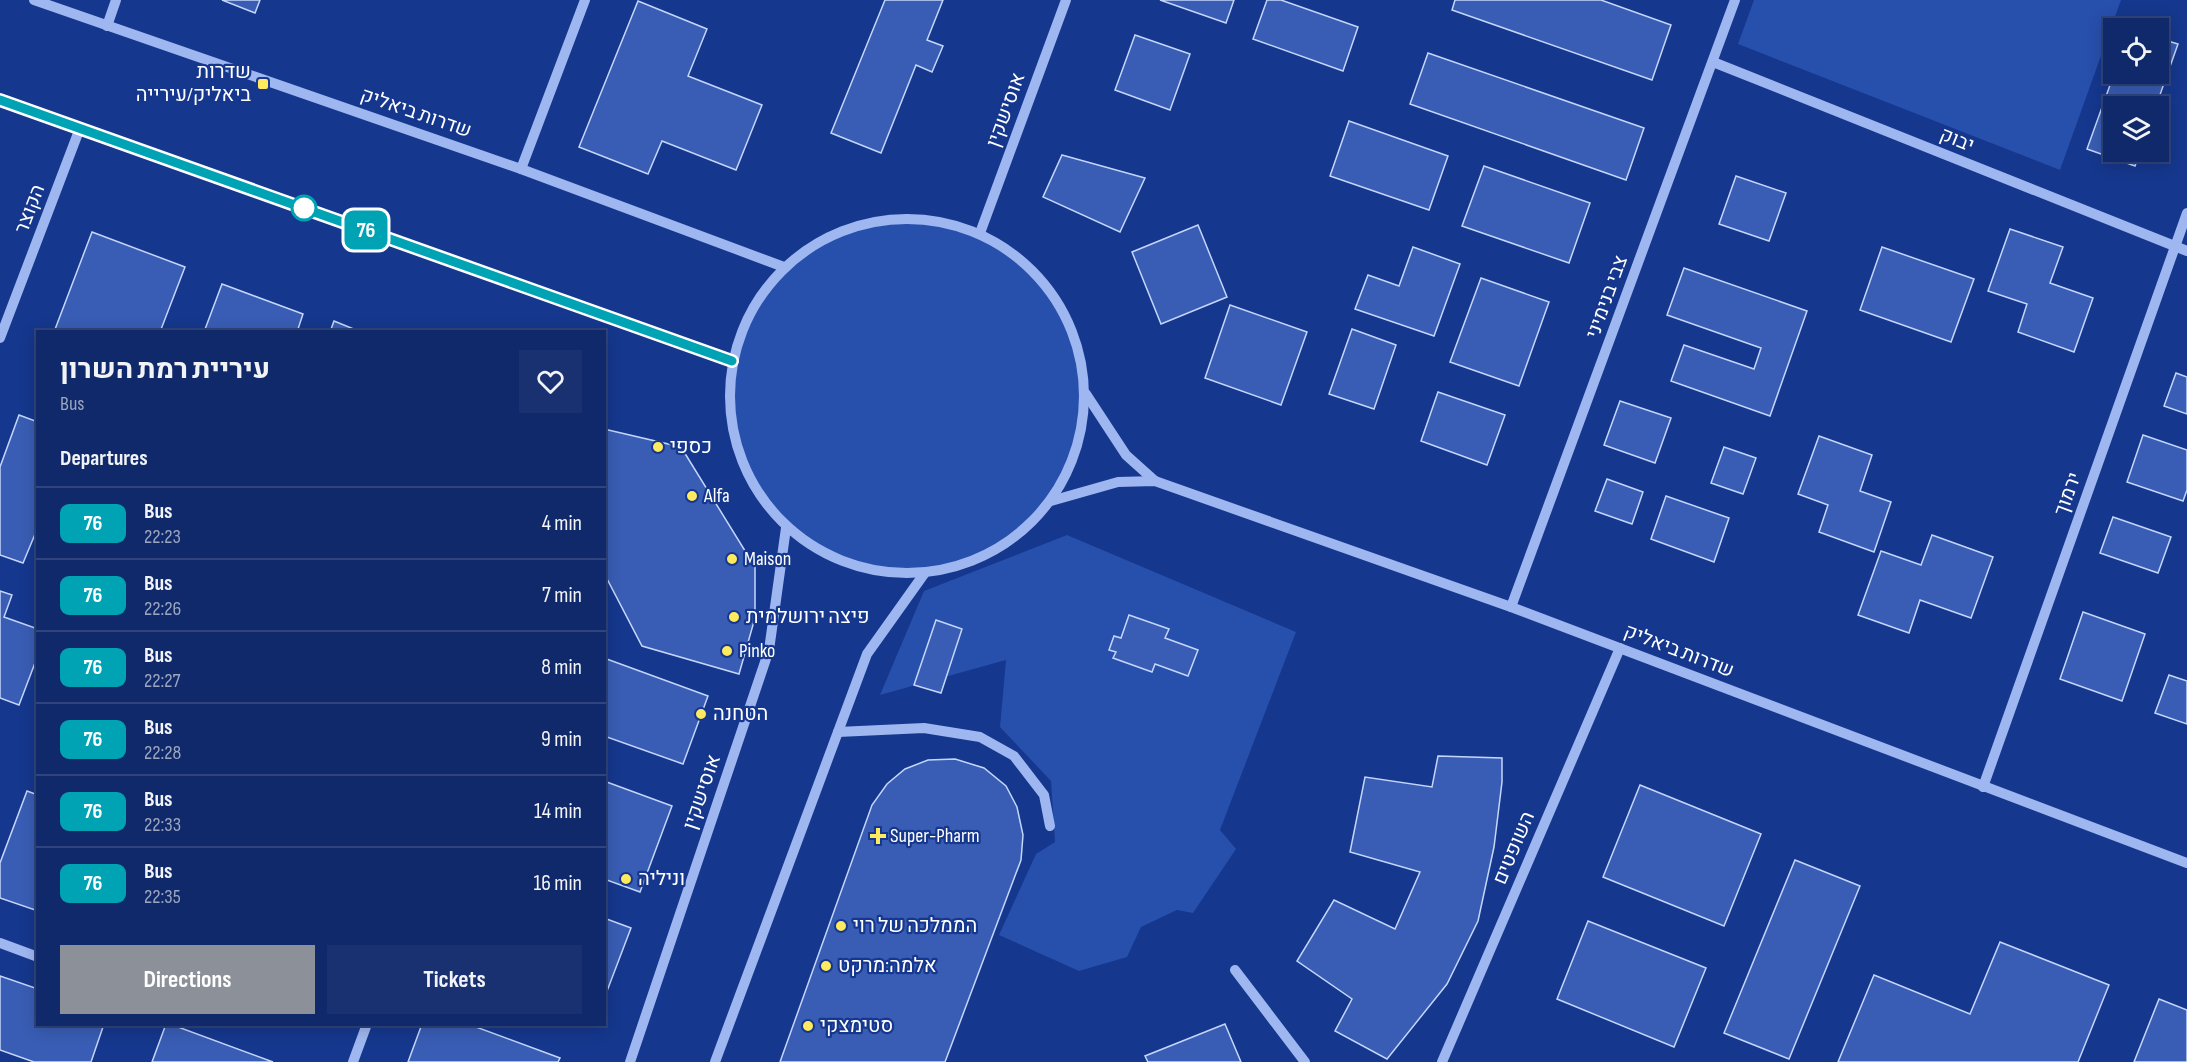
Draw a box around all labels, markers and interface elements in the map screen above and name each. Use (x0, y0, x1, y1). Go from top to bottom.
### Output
map controls (2103, 18, 2169, 162)
button: locate (2103, 18, 2169, 84)
place label: שדרות ביאליק/עירייה (136, 60, 251, 107)
street label: אוסישקין (981, 69, 1031, 151)
marker: שדרות ביאליק/עירייה (256, 77, 270, 91)
street label: שדרות ביאליק (357, 83, 475, 143)
button: layers (2103, 96, 2169, 162)
street label: יבוק (1936, 122, 1978, 158)
street label: הקוצר (10, 181, 50, 237)
unlabelled marker (291, 195, 317, 221)
line badge: 76 (339, 210, 393, 250)
text: 76 (356, 218, 376, 243)
street label: צבי בנימיני (1581, 252, 1633, 342)
button: heart (519, 350, 582, 413)
text: עיריית רמת השרון (60, 353, 270, 386)
text: Bus (60, 392, 84, 416)
place label: כספי (670, 435, 712, 459)
marker: כספי (651, 440, 665, 454)
text: Departures (60, 445, 148, 472)
street label: ירמוך (2049, 469, 2087, 519)
place label: Alfa (703, 484, 730, 508)
marker: Alfa (685, 489, 699, 503)
text: Bus (144, 498, 173, 525)
text: 4 min (542, 510, 582, 537)
text: 76 (83, 511, 103, 536)
text: 22:23 (144, 525, 181, 549)
place label: Maison (744, 547, 791, 571)
marker: Maison (725, 552, 739, 566)
text: Bus (144, 570, 173, 597)
text: 7 min (542, 582, 582, 609)
text: 76 (83, 583, 103, 608)
text: 22:26 (144, 597, 181, 621)
place label: פיצה ירושלמית (746, 605, 870, 629)
marker: פיצה ירושלמית (727, 610, 741, 624)
street label: שדרות ביאליק (1621, 619, 1737, 683)
place label: Pinko (739, 639, 775, 663)
text: Bus (144, 642, 173, 669)
marker: Pinko (720, 644, 734, 658)
text: 8 min (541, 654, 582, 681)
text: 76 (83, 655, 103, 680)
text: 22:27 (144, 669, 181, 693)
place label: הטחנה (713, 702, 768, 726)
marker: הטחנה (694, 707, 708, 721)
text: Bus (144, 714, 173, 741)
text: 9 min (541, 726, 582, 753)
text: 76 (83, 727, 103, 752)
text: 22:28 (144, 741, 181, 765)
street label: אוסישקין (678, 751, 726, 833)
text: Bus (144, 786, 173, 813)
text: 14 min (534, 798, 582, 825)
text: 76 (83, 799, 103, 824)
street label: השופטים (1488, 808, 1540, 888)
text: 22:33 (144, 813, 181, 837)
place label: Super-Pharm (890, 824, 980, 848)
marker: Super-Pharm (871, 829, 885, 843)
text: Bus (144, 858, 173, 885)
place label: וניליה (638, 867, 685, 891)
text: 16 min (534, 870, 582, 897)
text: 76 (83, 871, 103, 896)
marker: וניליה (619, 872, 633, 886)
text: 22:35 (144, 885, 181, 909)
place label: הממלכה של רוי (853, 914, 977, 938)
marker: הממלכה של רוי (834, 919, 848, 933)
button: Directions (60, 945, 315, 1014)
button: Tickets (327, 945, 582, 1014)
place label: אלמה:מרקט (838, 954, 937, 978)
marker: אלמה:מרקט (819, 959, 833, 973)
place label: סטימצקי (820, 1014, 893, 1038)
marker: סטימצקי (801, 1019, 815, 1033)

